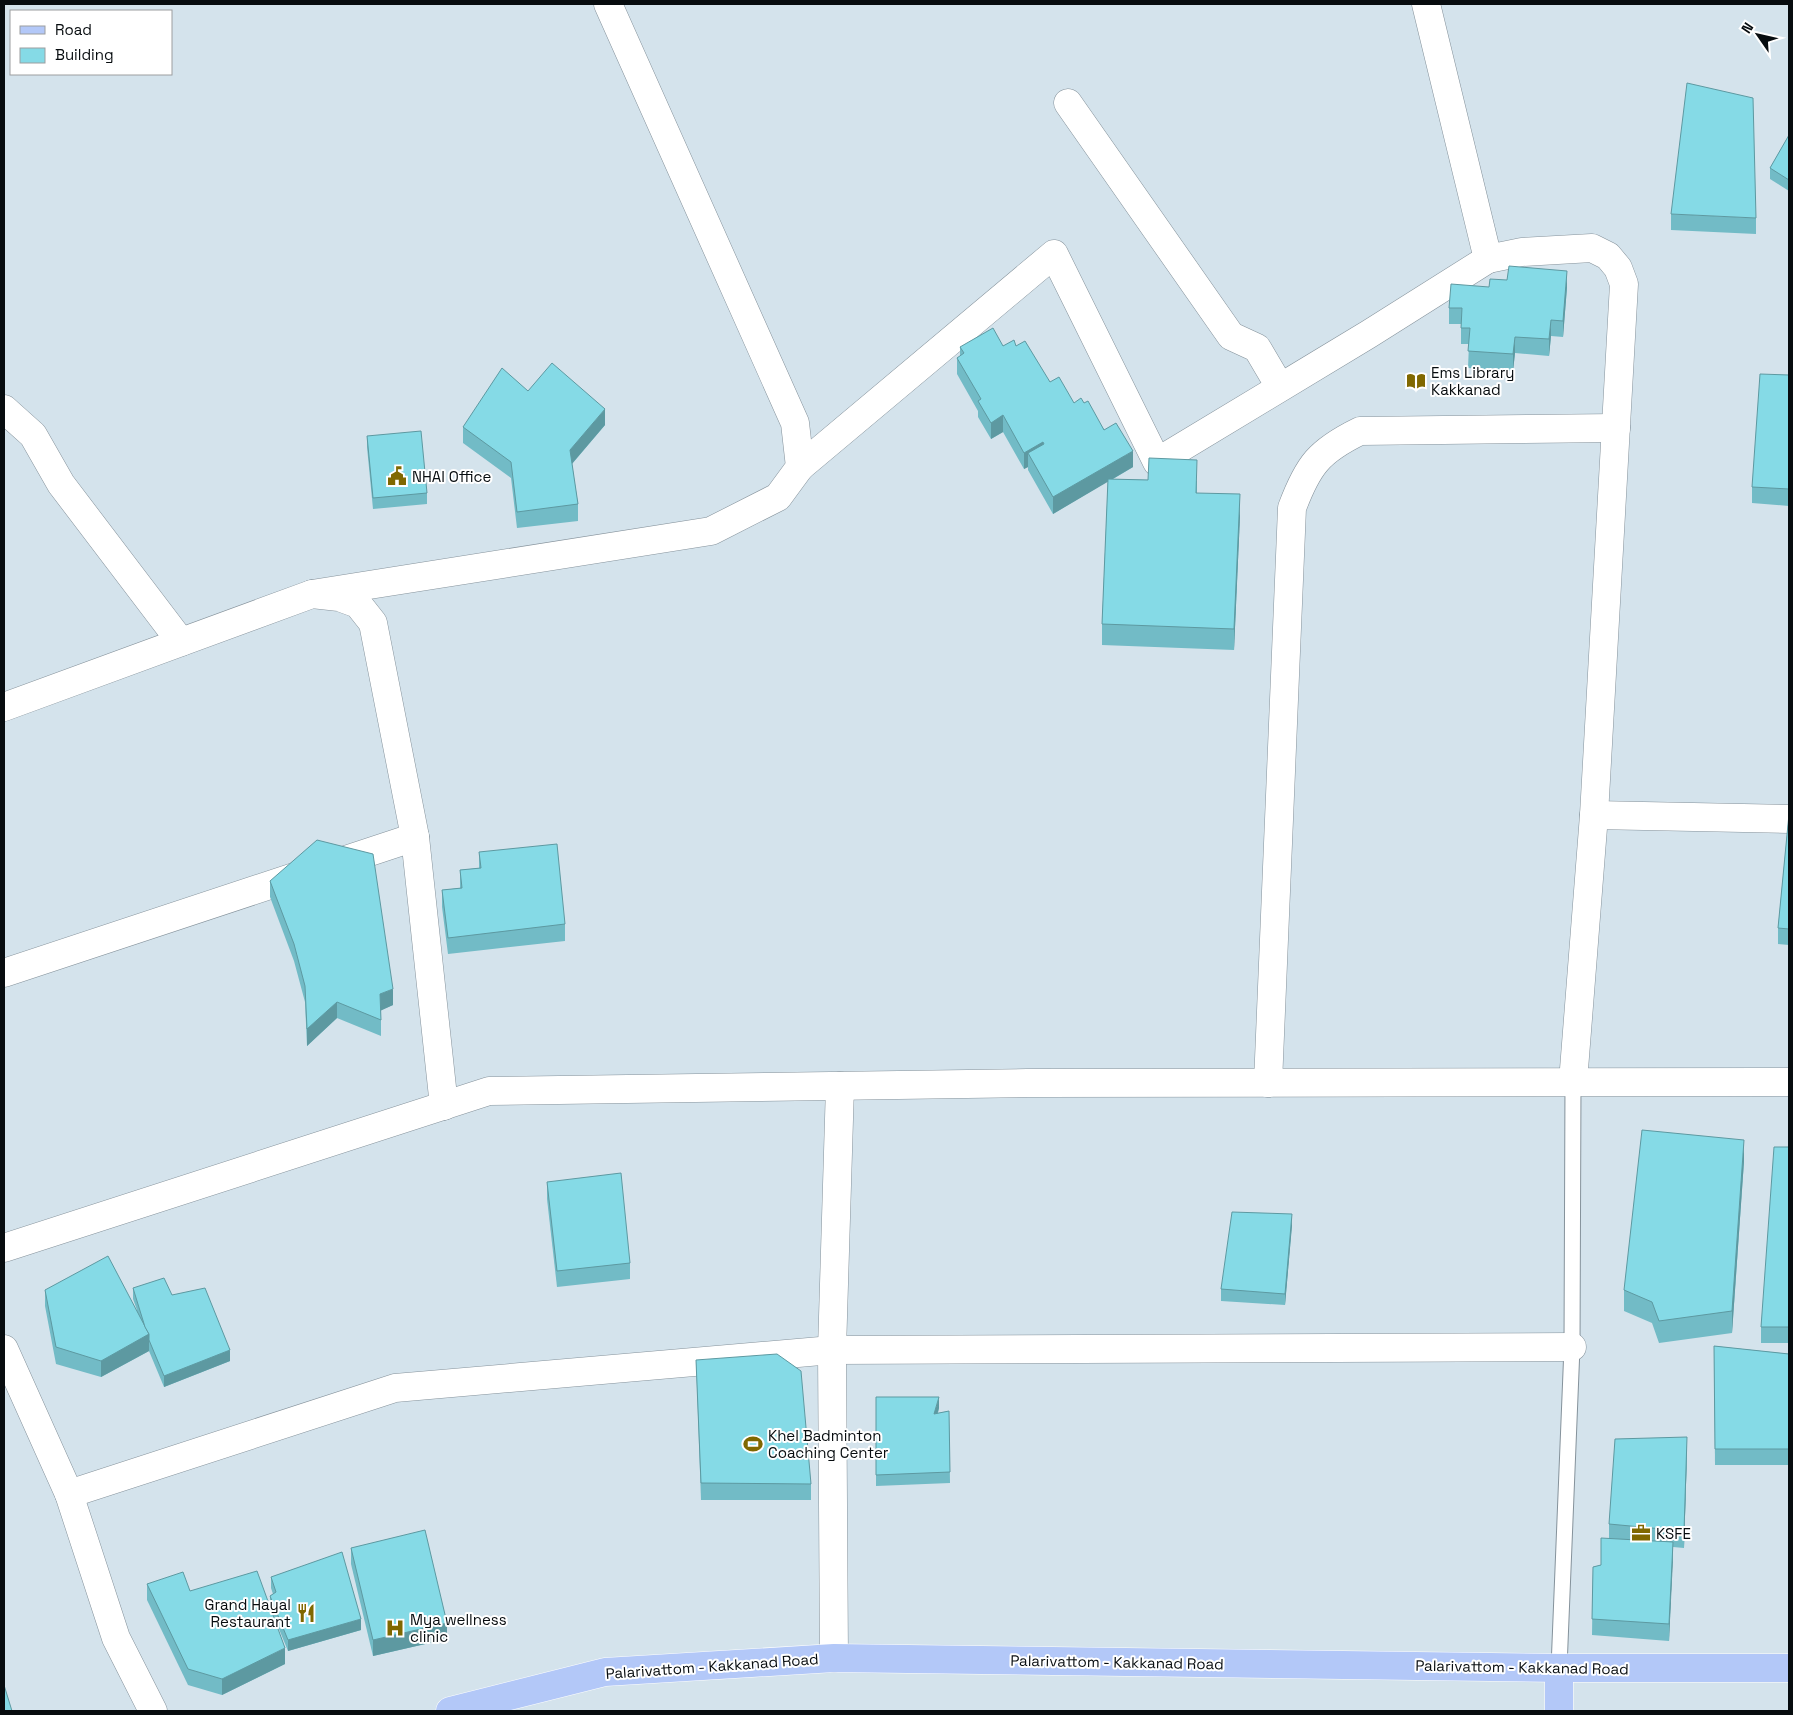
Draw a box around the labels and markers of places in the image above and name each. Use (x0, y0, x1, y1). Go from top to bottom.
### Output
place label: Ems Library Kakkanad (1431, 363, 1515, 399)
library icon: Ems Library Kakkanad (1405, 370, 1427, 392)
public building icon: NHAI Office (386, 465, 408, 487)
place label: NHAI Office (412, 467, 492, 486)
place label: Khel Badminton Coaching Center (768, 1426, 889, 1462)
sports icon: Khel Badminton Coaching Center (742, 1433, 764, 1455)
office icon: KSFE (1630, 1522, 1652, 1544)
place label: KSFE (1656, 1524, 1691, 1543)
place label: Grand Hayal Restaurant (205, 1595, 291, 1631)
restaurant icon: Grand Hayal Restaurant (295, 1602, 317, 1624)
place label: Mya wellness clinic (410, 1610, 507, 1646)
hospital icon: Mya wellness clinic (384, 1617, 406, 1639)

